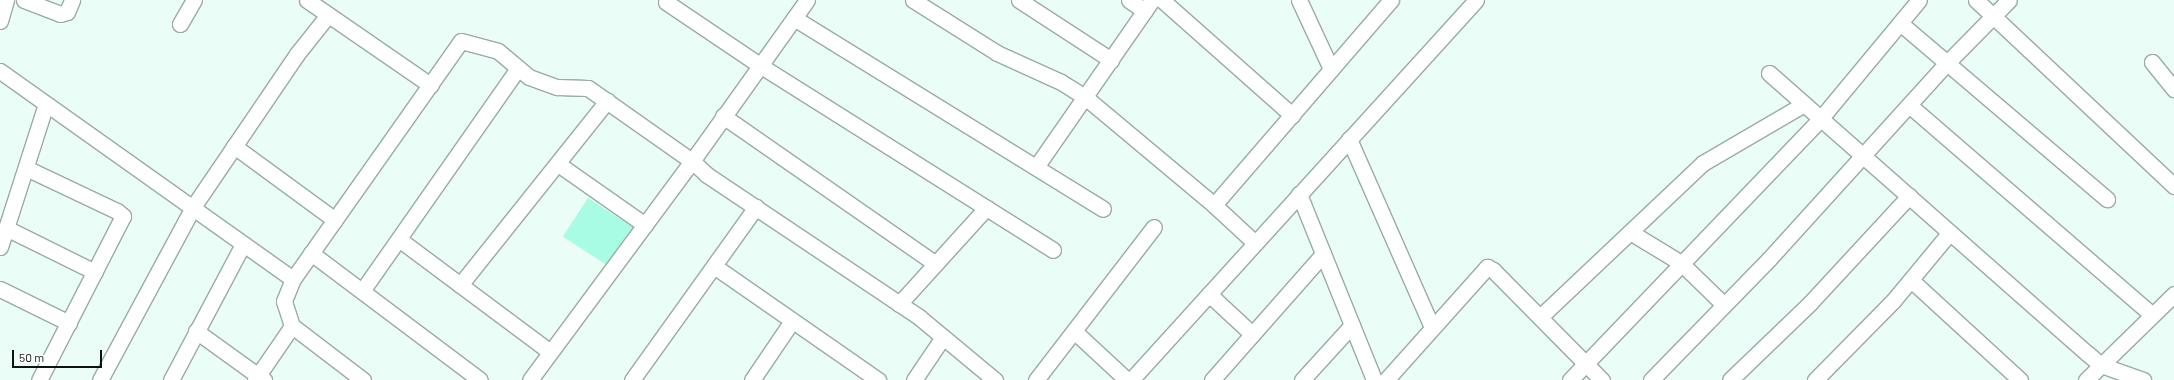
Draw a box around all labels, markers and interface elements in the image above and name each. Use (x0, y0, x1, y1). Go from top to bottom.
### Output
scale bar (14, 342, 104, 368)
text: 50 m (19, 350, 44, 364)

